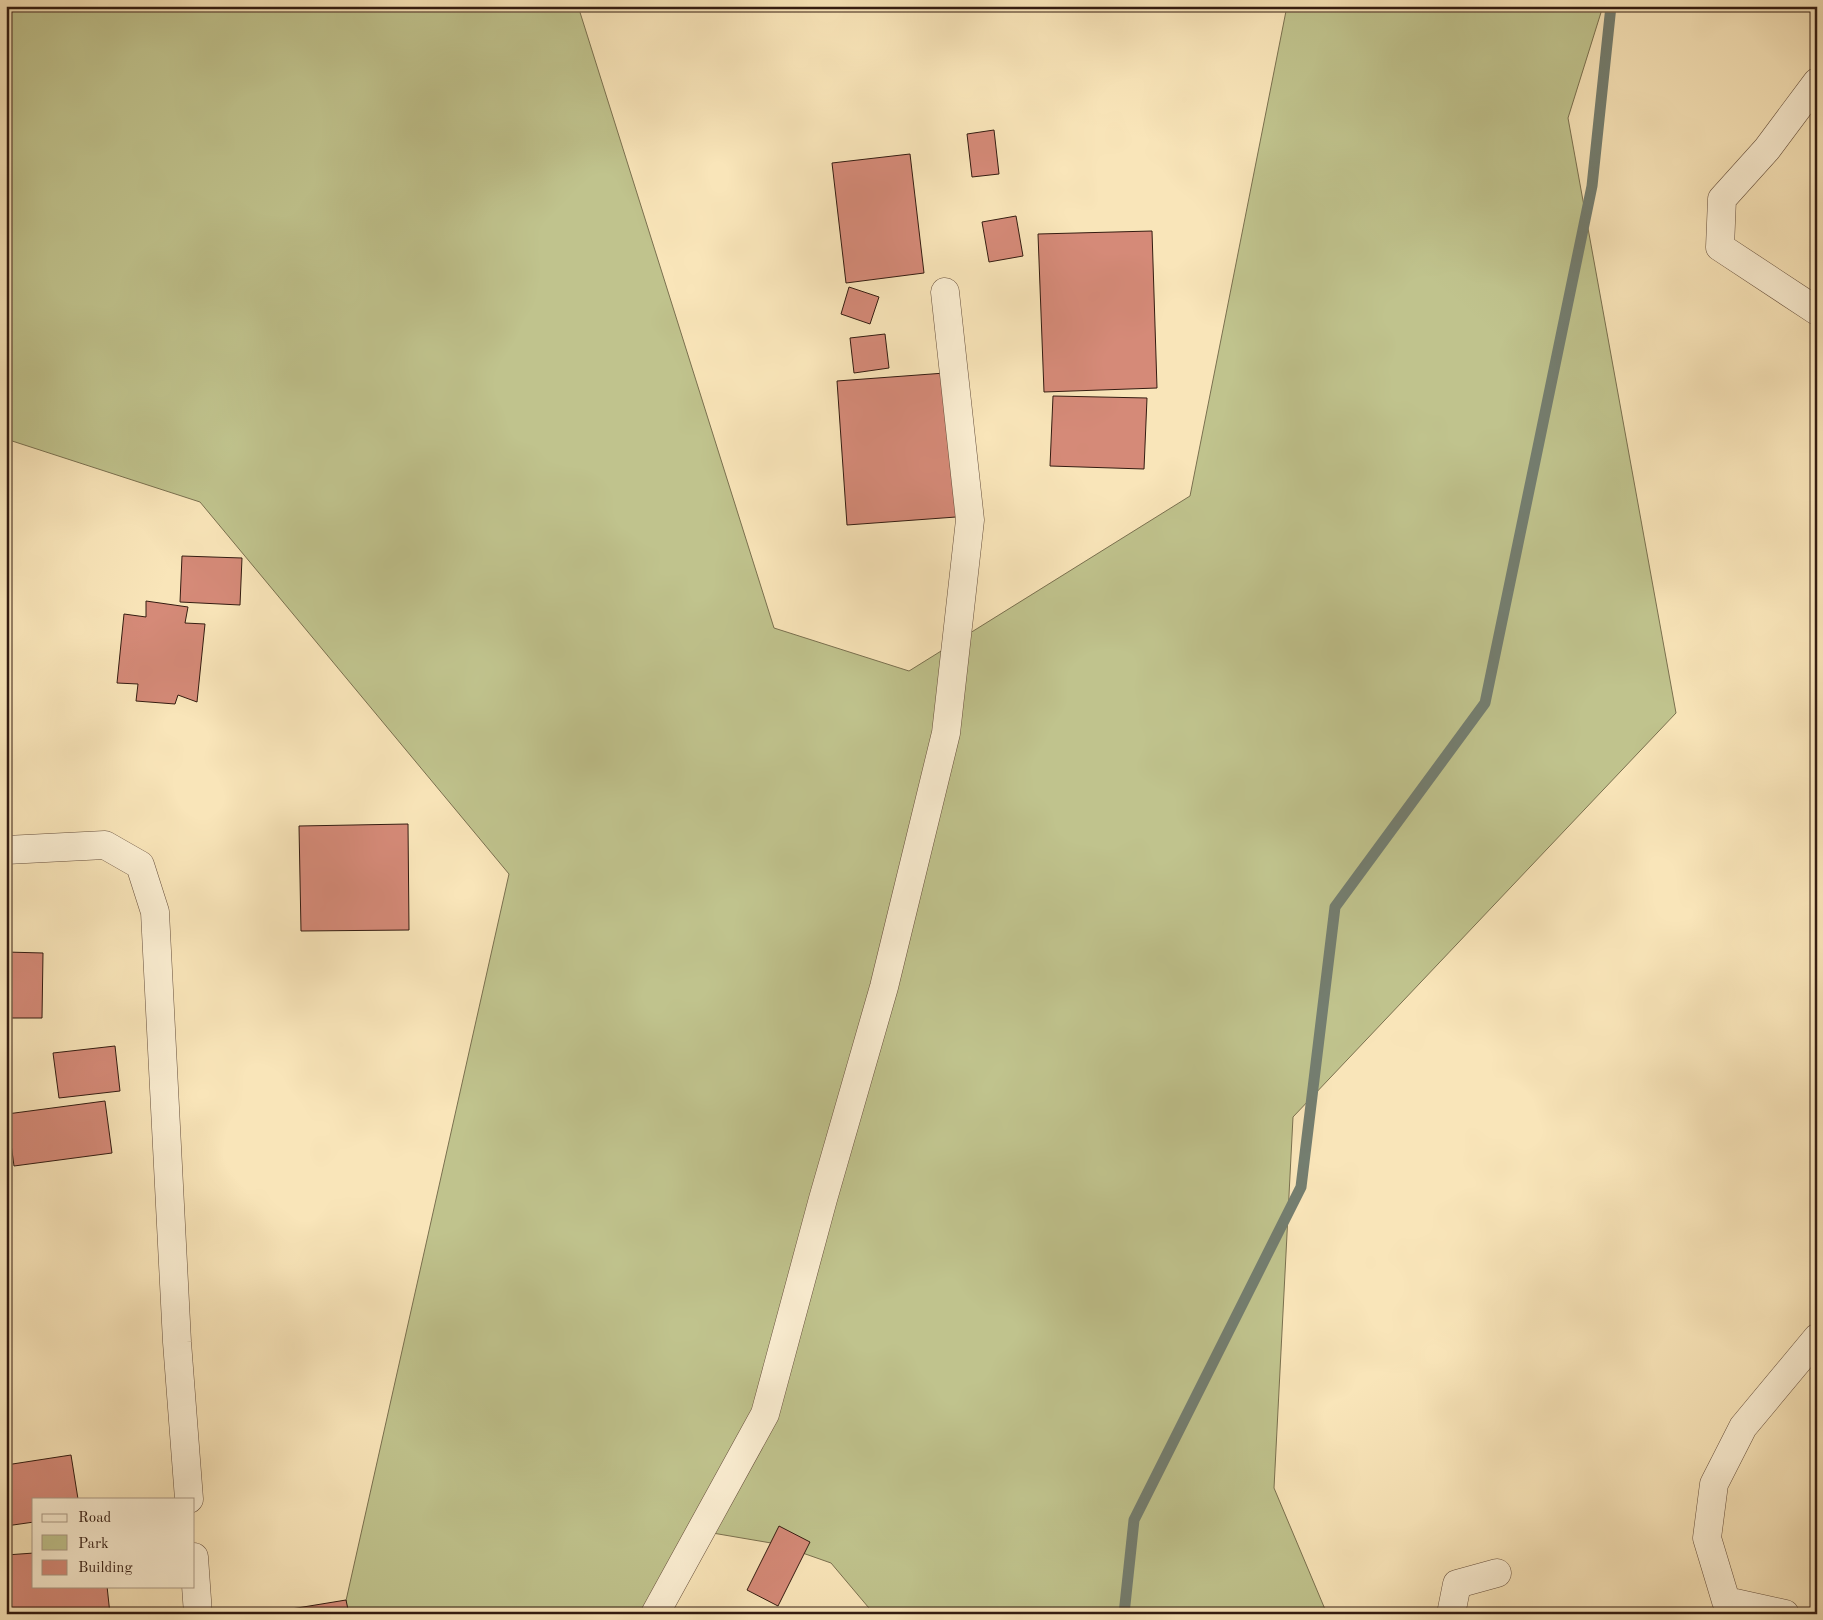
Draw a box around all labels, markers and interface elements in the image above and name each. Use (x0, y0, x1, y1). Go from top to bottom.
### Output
legend (32, 1498, 195, 1588)
text: Road (78, 1511, 112, 1526)
text: Park (78, 1537, 109, 1552)
text: Building (78, 1561, 133, 1576)

